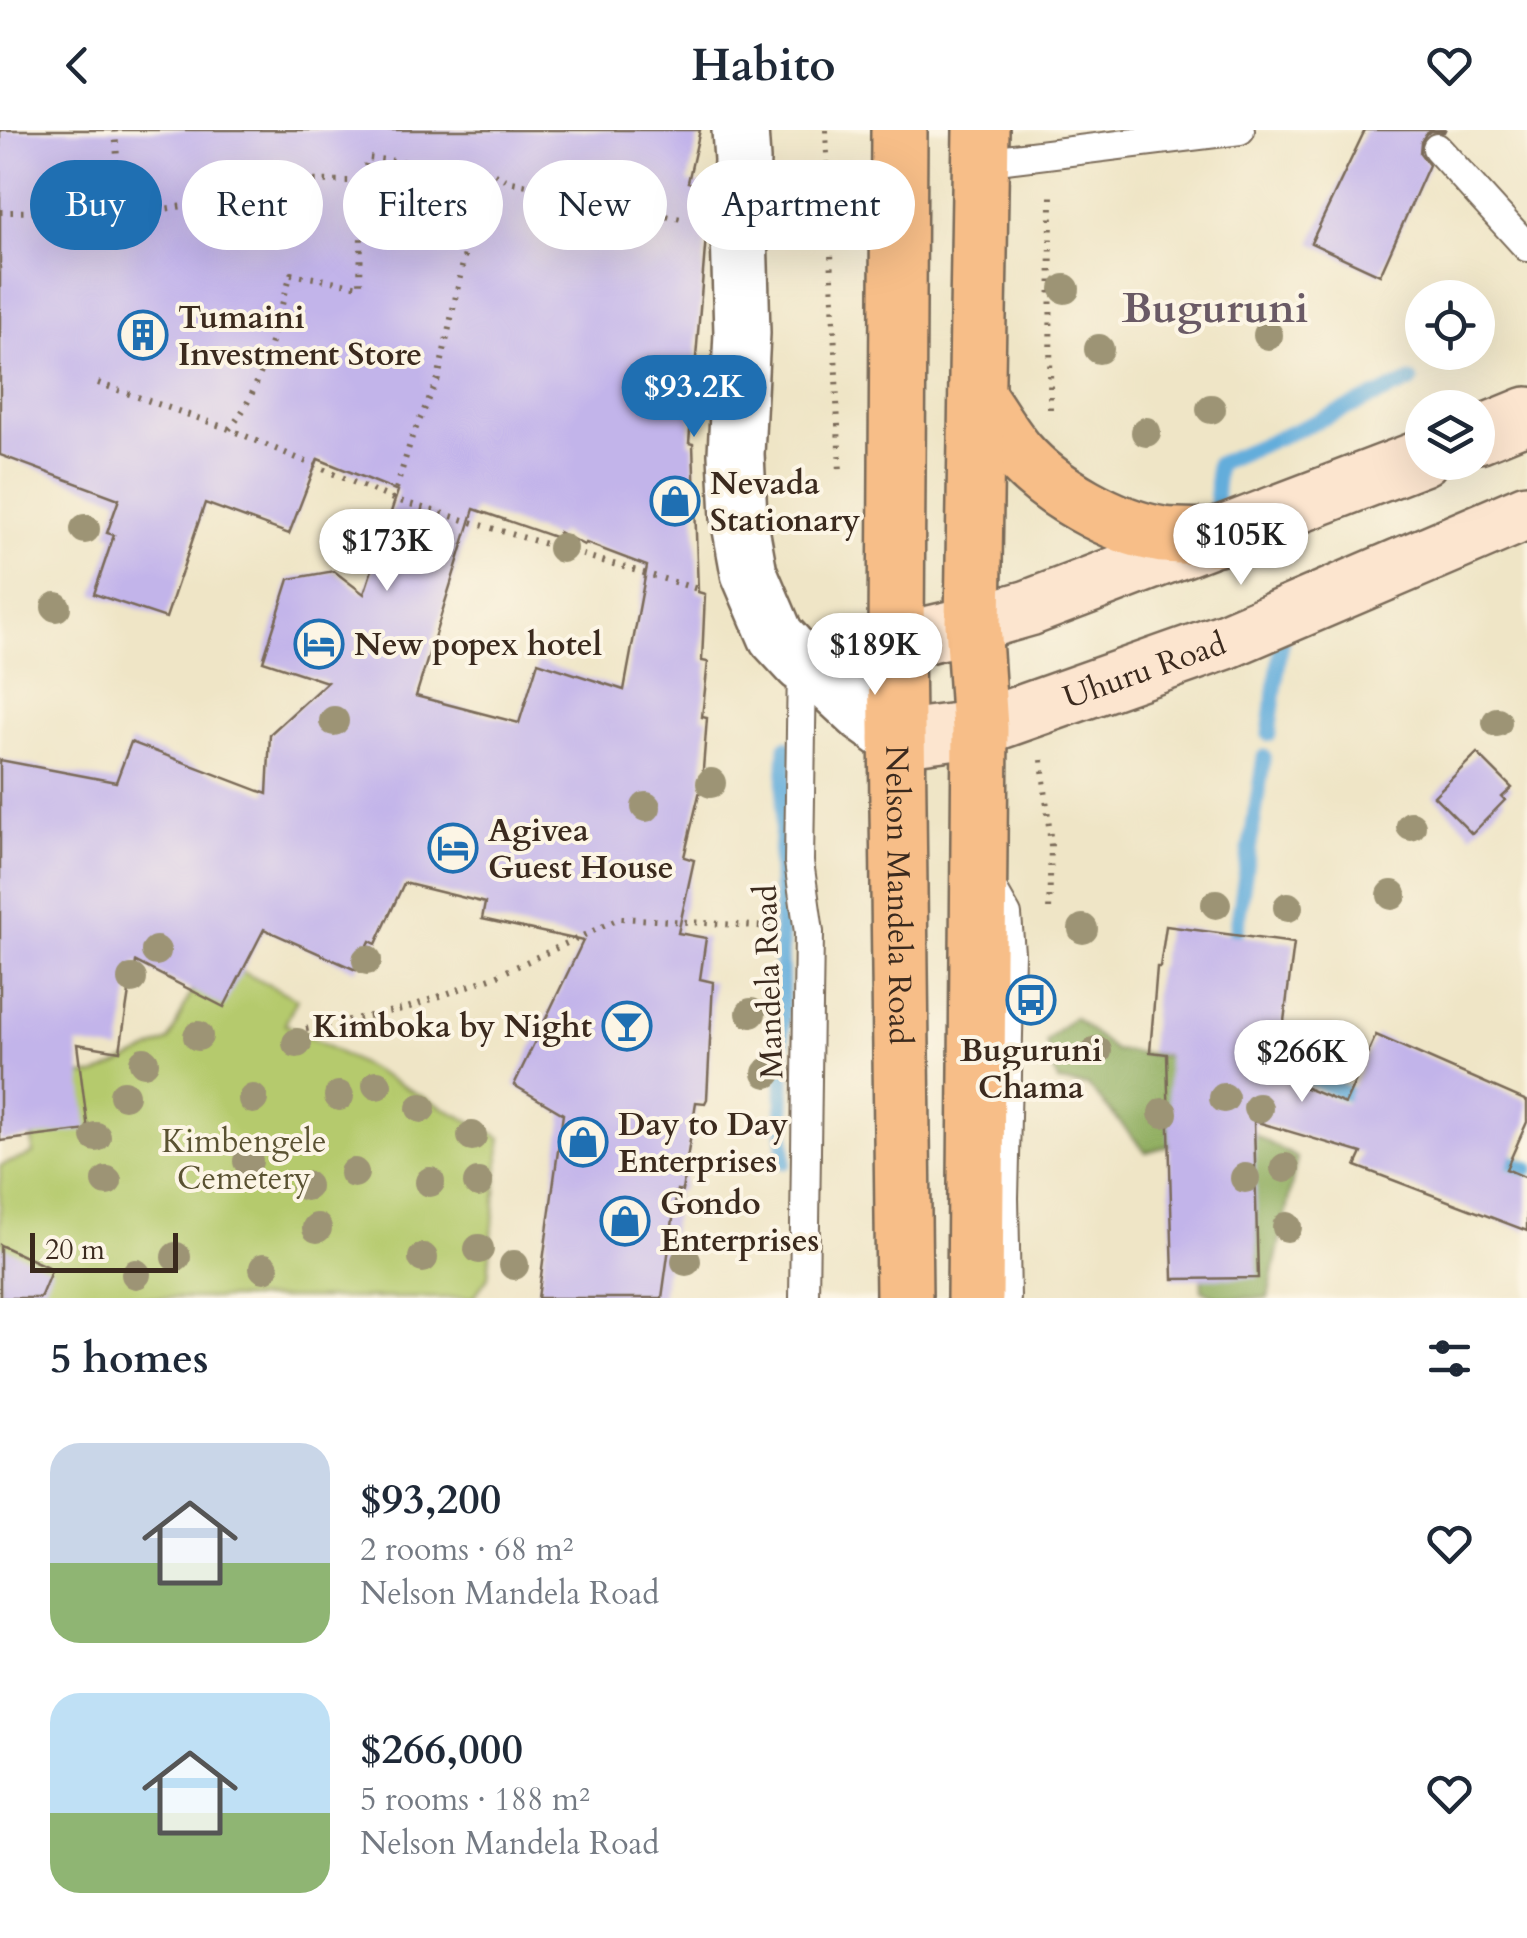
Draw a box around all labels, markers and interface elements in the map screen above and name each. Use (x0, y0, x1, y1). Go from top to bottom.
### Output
text: Habito (691, 35, 836, 96)
icon: back (50, 38, 105, 93)
icon: heart (1422, 38, 1477, 93)
chip: Buy (30, 160, 162, 250)
chip: Rent (182, 160, 323, 250)
chip: Filters (343, 160, 503, 250)
chip: New (523, 160, 667, 250)
chip: Apartment (687, 160, 915, 250)
district label: Buguruni (1122, 280, 1308, 337)
map controls (1405, 280, 1495, 480)
button: locate (1405, 280, 1495, 370)
place label: Tumaini Investment Store (178, 296, 422, 377)
building icon: Tumaini Investment Store (117, 309, 169, 361)
pin: $93.2K (613, 355, 775, 440)
text: $93.2K (644, 365, 744, 409)
button: layers (1405, 390, 1495, 480)
place label: Nevada Stationary (710, 462, 860, 543)
shop icon: Nevada Stationary (649, 475, 701, 527)
pin: $105K (1171, 503, 1311, 588)
pin: $173K (317, 509, 457, 594)
text: $105K (1195, 513, 1287, 557)
text: $173K (341, 519, 433, 563)
pin: $189K (805, 613, 945, 698)
hotel icon: New popex hotel (293, 618, 345, 670)
street label: Uhuru Road (1057, 622, 1232, 720)
place label: New popex hotel (354, 623, 602, 667)
text: $189K (829, 623, 921, 667)
street label: Nelson Mandela Road (874, 745, 922, 1045)
place label: Agivea Guest House (488, 809, 674, 890)
hotel icon: Agivea Guest House (427, 822, 479, 874)
street label: Mandela Road (744, 884, 794, 1080)
bus stop icon: Buguruni Chama (1005, 974, 1057, 1026)
bar icon: Kimboka by Night (601, 1000, 653, 1052)
place label: Kimboka by Night (313, 1005, 592, 1049)
pin: $266K (1232, 1020, 1372, 1105)
place label: Buguruni Chama (960, 1029, 1102, 1110)
text: $266K (1256, 1030, 1348, 1074)
place label: Day to Day Enterprises (618, 1103, 788, 1184)
shop icon: Day to Day Enterprises (557, 1116, 609, 1168)
park label: Kimbengele Cemetery (162, 1120, 326, 1201)
place label: Gondo Enterprises (660, 1182, 819, 1263)
shop icon: Gondo Enterprises (599, 1195, 651, 1247)
scale bar (30, 1228, 178, 1272)
text: 20 m (45, 1231, 105, 1269)
text: 5 homes (50, 1330, 208, 1387)
icon: filters (1422, 1331, 1477, 1386)
text: $93,200 (360, 1471, 501, 1528)
icon: home (130, 1483, 250, 1603)
icon: heart (1422, 1516, 1477, 1571)
text: 2 rooms · 68 m² (360, 1528, 573, 1572)
text: Nelson Mandela Road (360, 1572, 659, 1616)
text: $266,000 (360, 1721, 523, 1778)
icon: home (130, 1733, 250, 1853)
icon: heart (1422, 1766, 1477, 1821)
text: 5 rooms · 188 m² (360, 1778, 590, 1822)
text: Nelson Mandela Road (360, 1822, 659, 1866)

